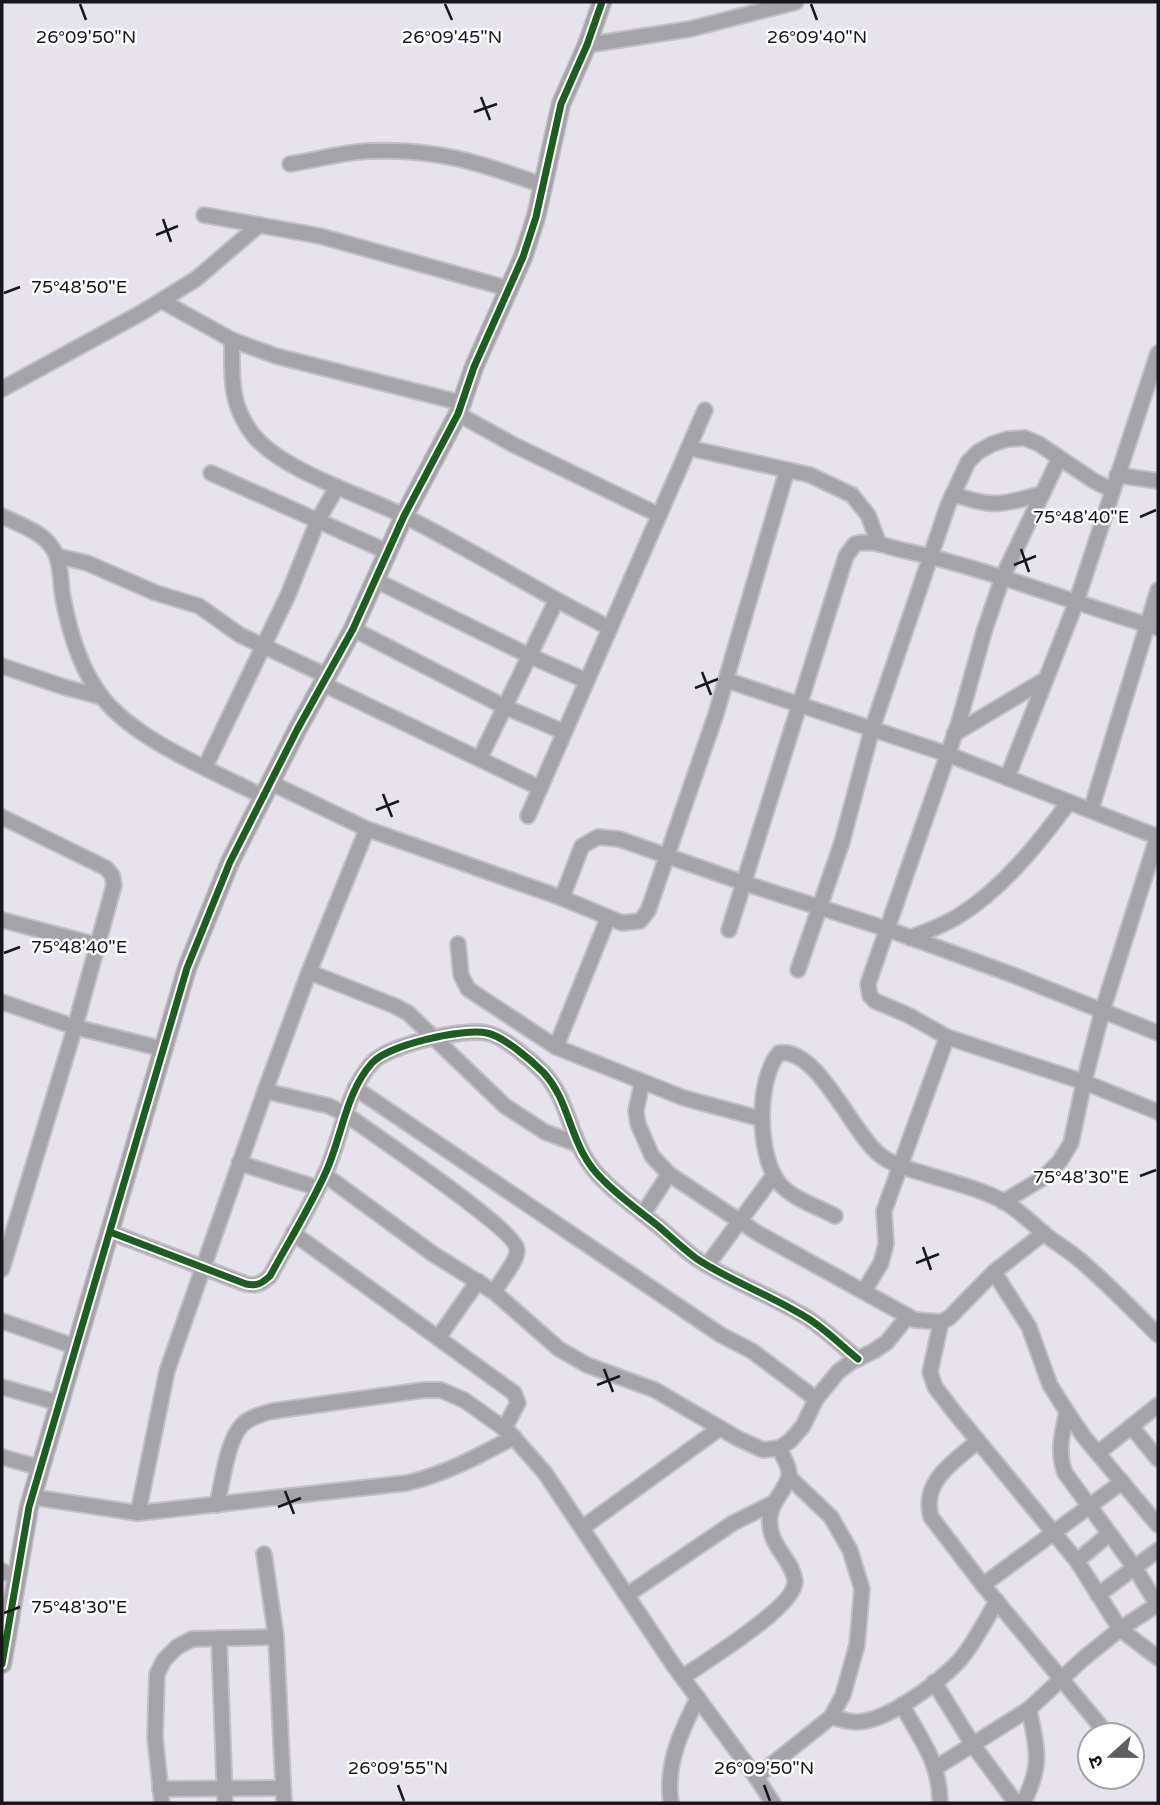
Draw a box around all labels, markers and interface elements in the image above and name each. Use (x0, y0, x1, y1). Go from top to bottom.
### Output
text: 26°09'50"N (36, 26, 136, 48)
text: 26°09'45"N (402, 26, 502, 48)
text: 26°09'40"N (767, 26, 867, 48)
text: 75°48'50"E (31, 276, 127, 298)
text: 75°48'40"E (1033, 506, 1129, 528)
text: 75°48'40"E (31, 936, 127, 958)
text: 75°48'30"E (1033, 1166, 1129, 1188)
text: 75°48'30"E (31, 1596, 127, 1618)
north arrow (1076, 1721, 1146, 1791)
text: उ (1083, 1752, 1108, 1771)
text: 26°09'55"N (348, 1757, 448, 1779)
text: 26°09'50"N (714, 1757, 814, 1779)

